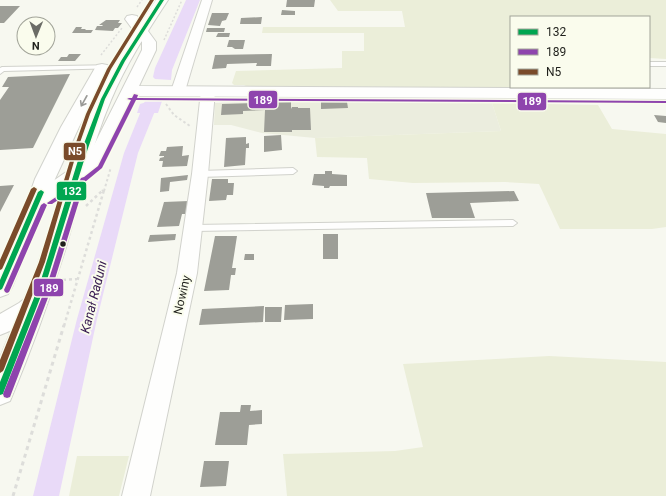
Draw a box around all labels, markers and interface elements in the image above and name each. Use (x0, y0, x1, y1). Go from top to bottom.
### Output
north arrow (16, 16, 56, 56)
legend (510, 16, 650, 88)
text: 132 (546, 25, 566, 39)
text: N (32, 39, 40, 52)
text: 189 (546, 45, 566, 59)
text: N5 (546, 65, 562, 79)
line badge: 189 (248, 90, 278, 109)
line badge: 189 (517, 92, 547, 111)
text: 189 (254, 94, 272, 107)
one-way arrow (80, 95, 88, 107)
text: 189 (523, 95, 541, 108)
line badge: N5 (63, 142, 86, 161)
text: N5 (68, 145, 82, 158)
line badge: 132 (56, 181, 87, 201)
text: 132 (63, 185, 81, 198)
unlabelled marker (58, 239, 68, 249)
water label: Kanał Raduni (77, 259, 110, 335)
street label: Nowiny (171, 274, 193, 316)
line badge: 189 (33, 278, 64, 297)
text: 189 (40, 282, 58, 295)

